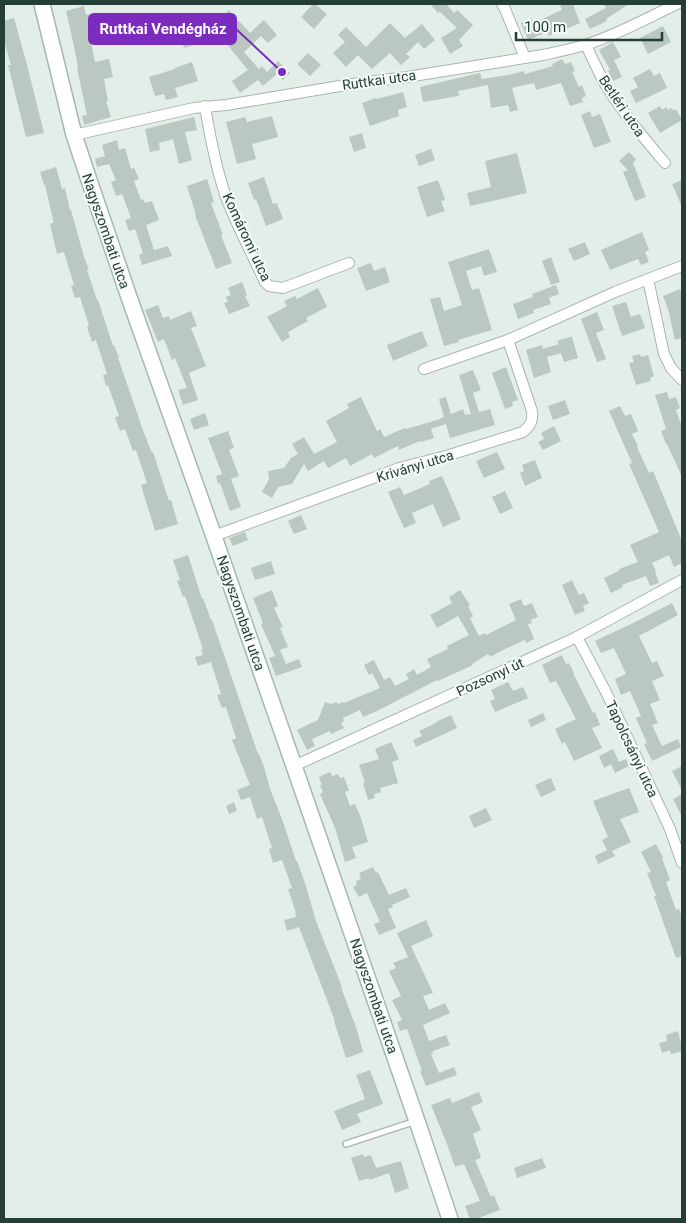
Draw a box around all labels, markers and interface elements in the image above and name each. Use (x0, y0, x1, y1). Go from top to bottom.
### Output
scale bar (516, 10, 662, 42)
callout: Ruttkai Vendégház (89, 14, 236, 44)
text: 100 m (524, 18, 566, 36)
text: Ruttkai Vendégház (99, 20, 227, 38)
street label: Ruttkai utca (341, 67, 417, 93)
street label: Betléri utca (596, 72, 648, 140)
street label: Nagyszombati utca (79, 171, 133, 291)
street label: Komáromi utca (220, 190, 274, 284)
street label: Kriványi utca (375, 447, 455, 485)
street label: Nagyszombati utca (214, 553, 268, 673)
street label: Pozsonyi út (454, 654, 527, 700)
street label: Tapolcsányi utca (603, 698, 661, 800)
street label: Nagyszombati utca (347, 936, 401, 1056)

